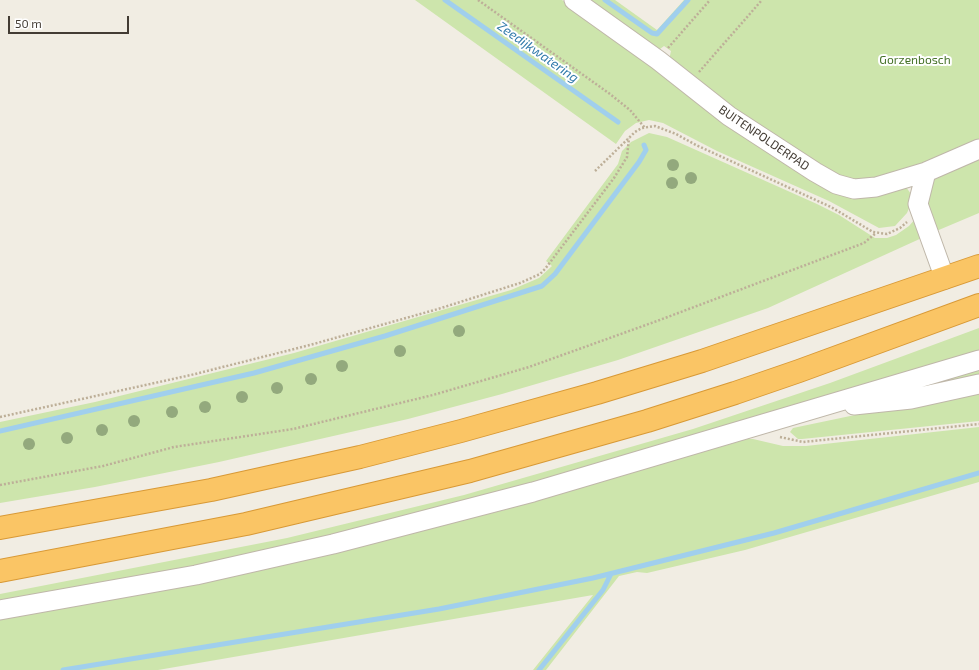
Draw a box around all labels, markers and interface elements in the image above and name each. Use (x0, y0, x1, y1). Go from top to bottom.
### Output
scale bar (10, 8, 131, 34)
text: 50 m (15, 16, 42, 30)
water label: Zeedijkwatering (494, 18, 582, 86)
park label: Gorzenbosch (879, 53, 951, 67)
street label: BUITENPOLDERPAD (716, 102, 812, 174)

